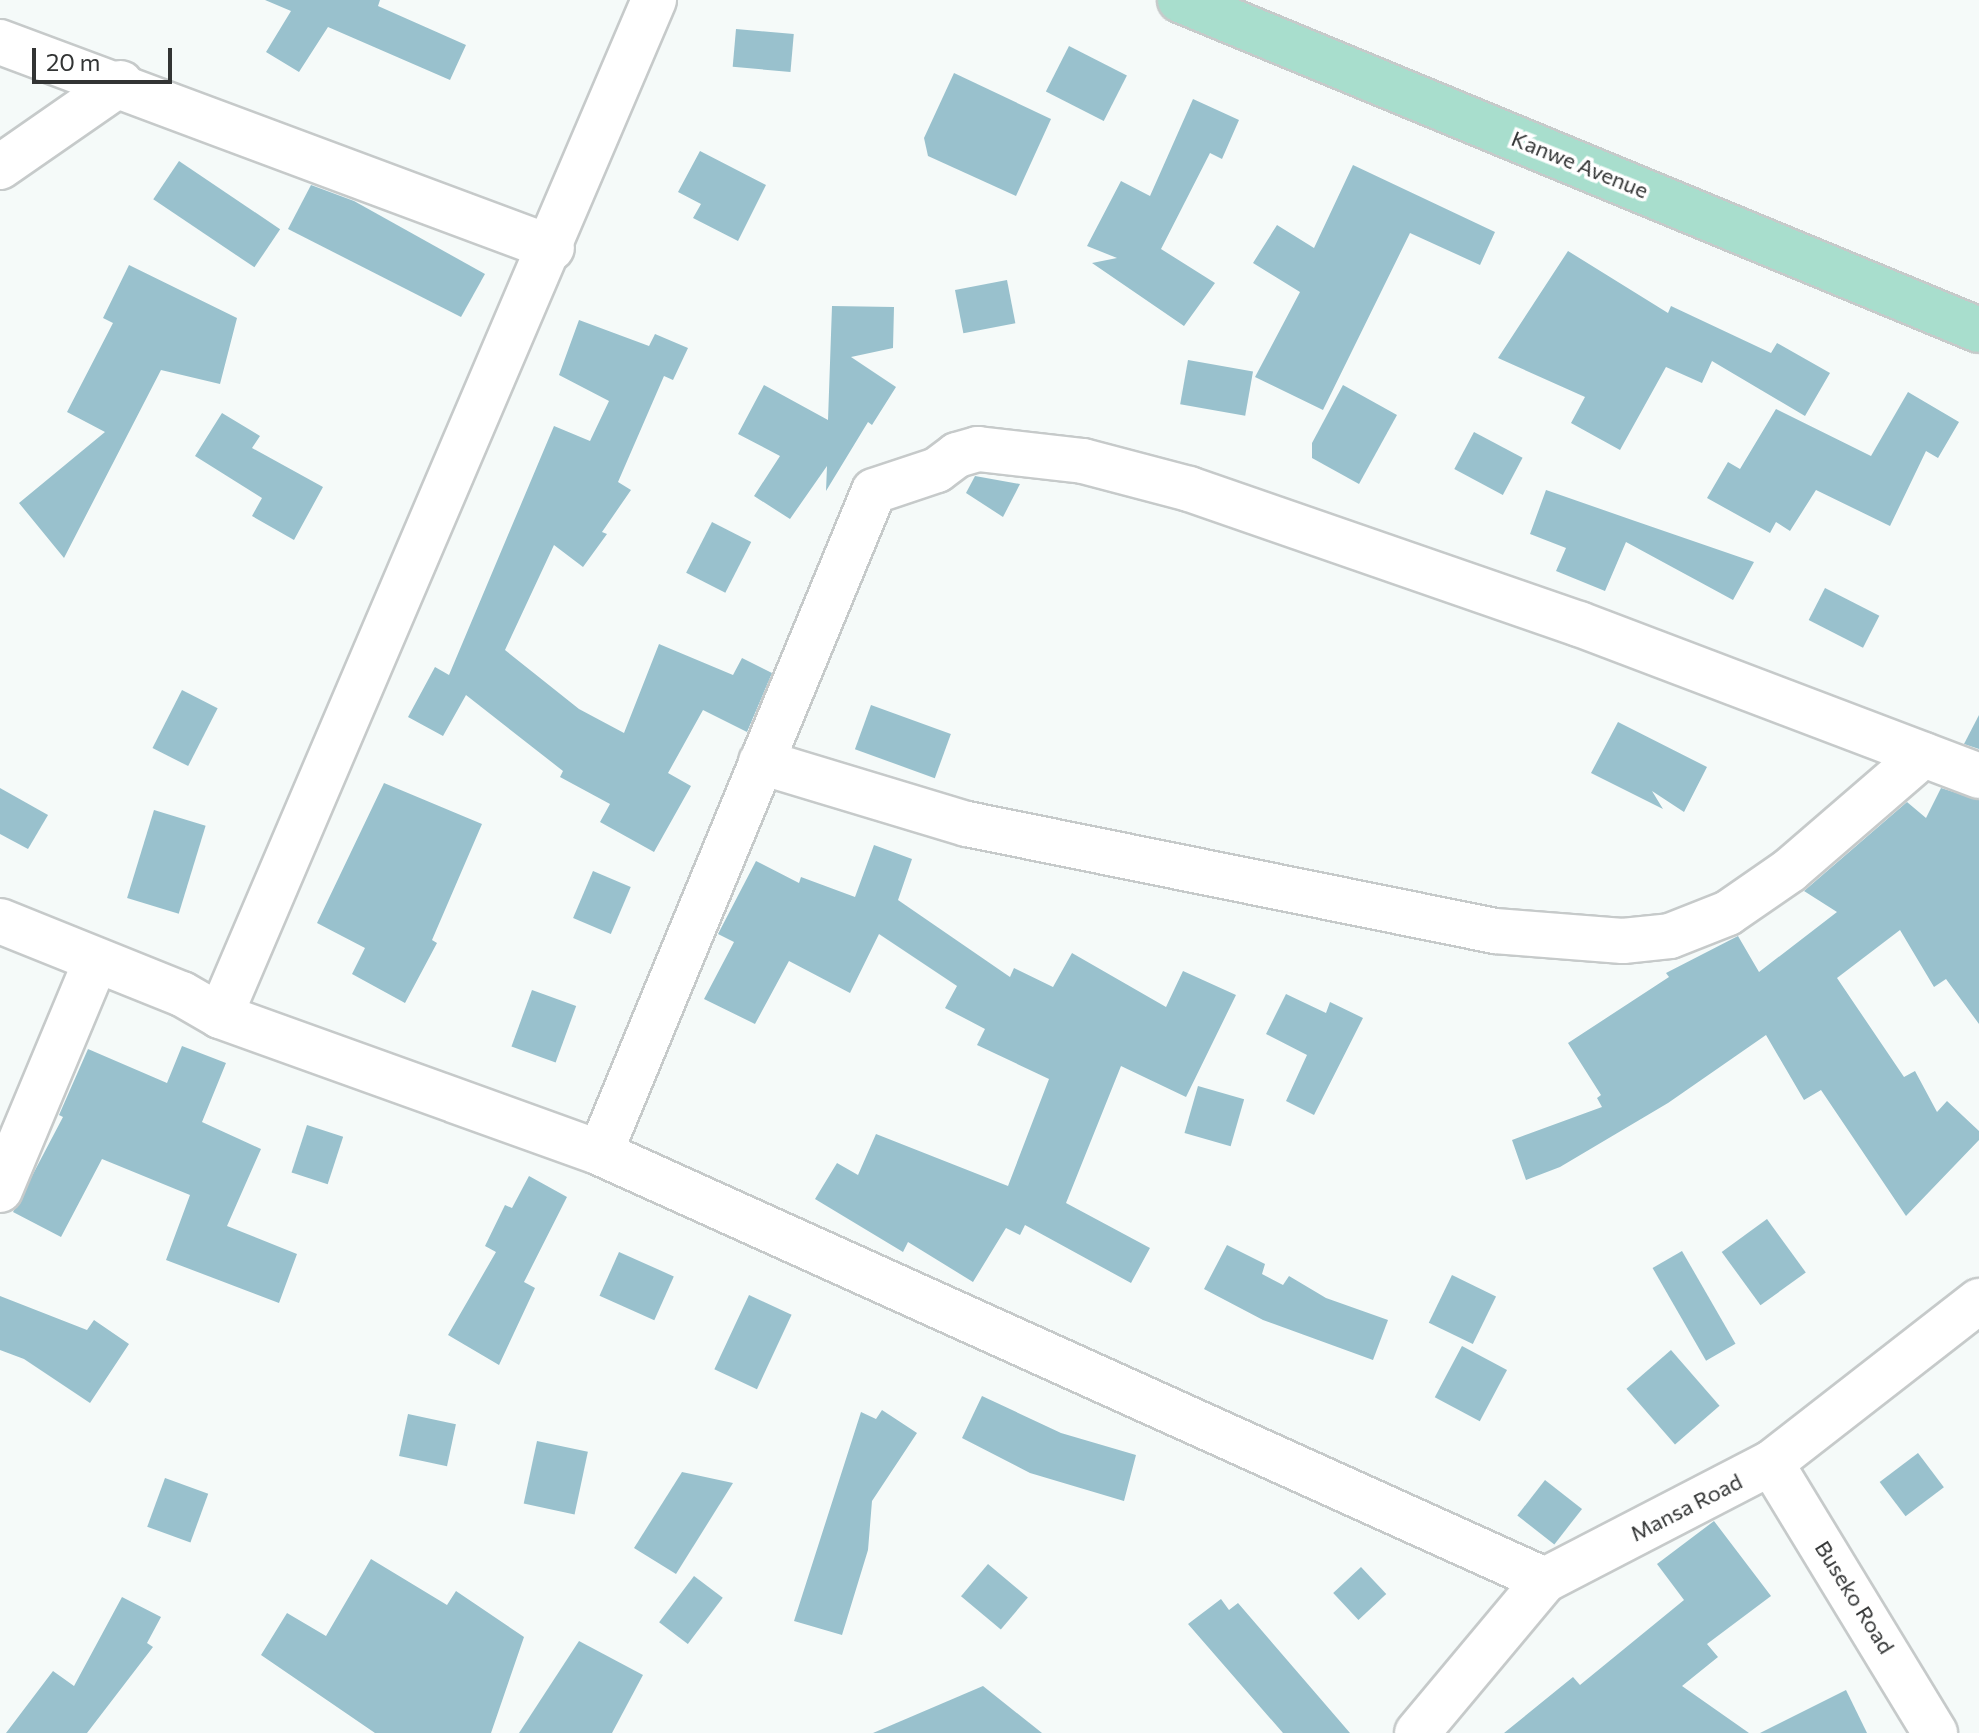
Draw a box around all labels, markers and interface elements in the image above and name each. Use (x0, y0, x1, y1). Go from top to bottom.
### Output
scale bar (36, 32, 176, 82)
text: 20 m (46, 47, 100, 76)
street label: Kanwe Avenue (1508, 125, 1652, 203)
street label: Mansa Road (1626, 1468, 1746, 1546)
street label: Buseko Road (1810, 1536, 1900, 1658)

